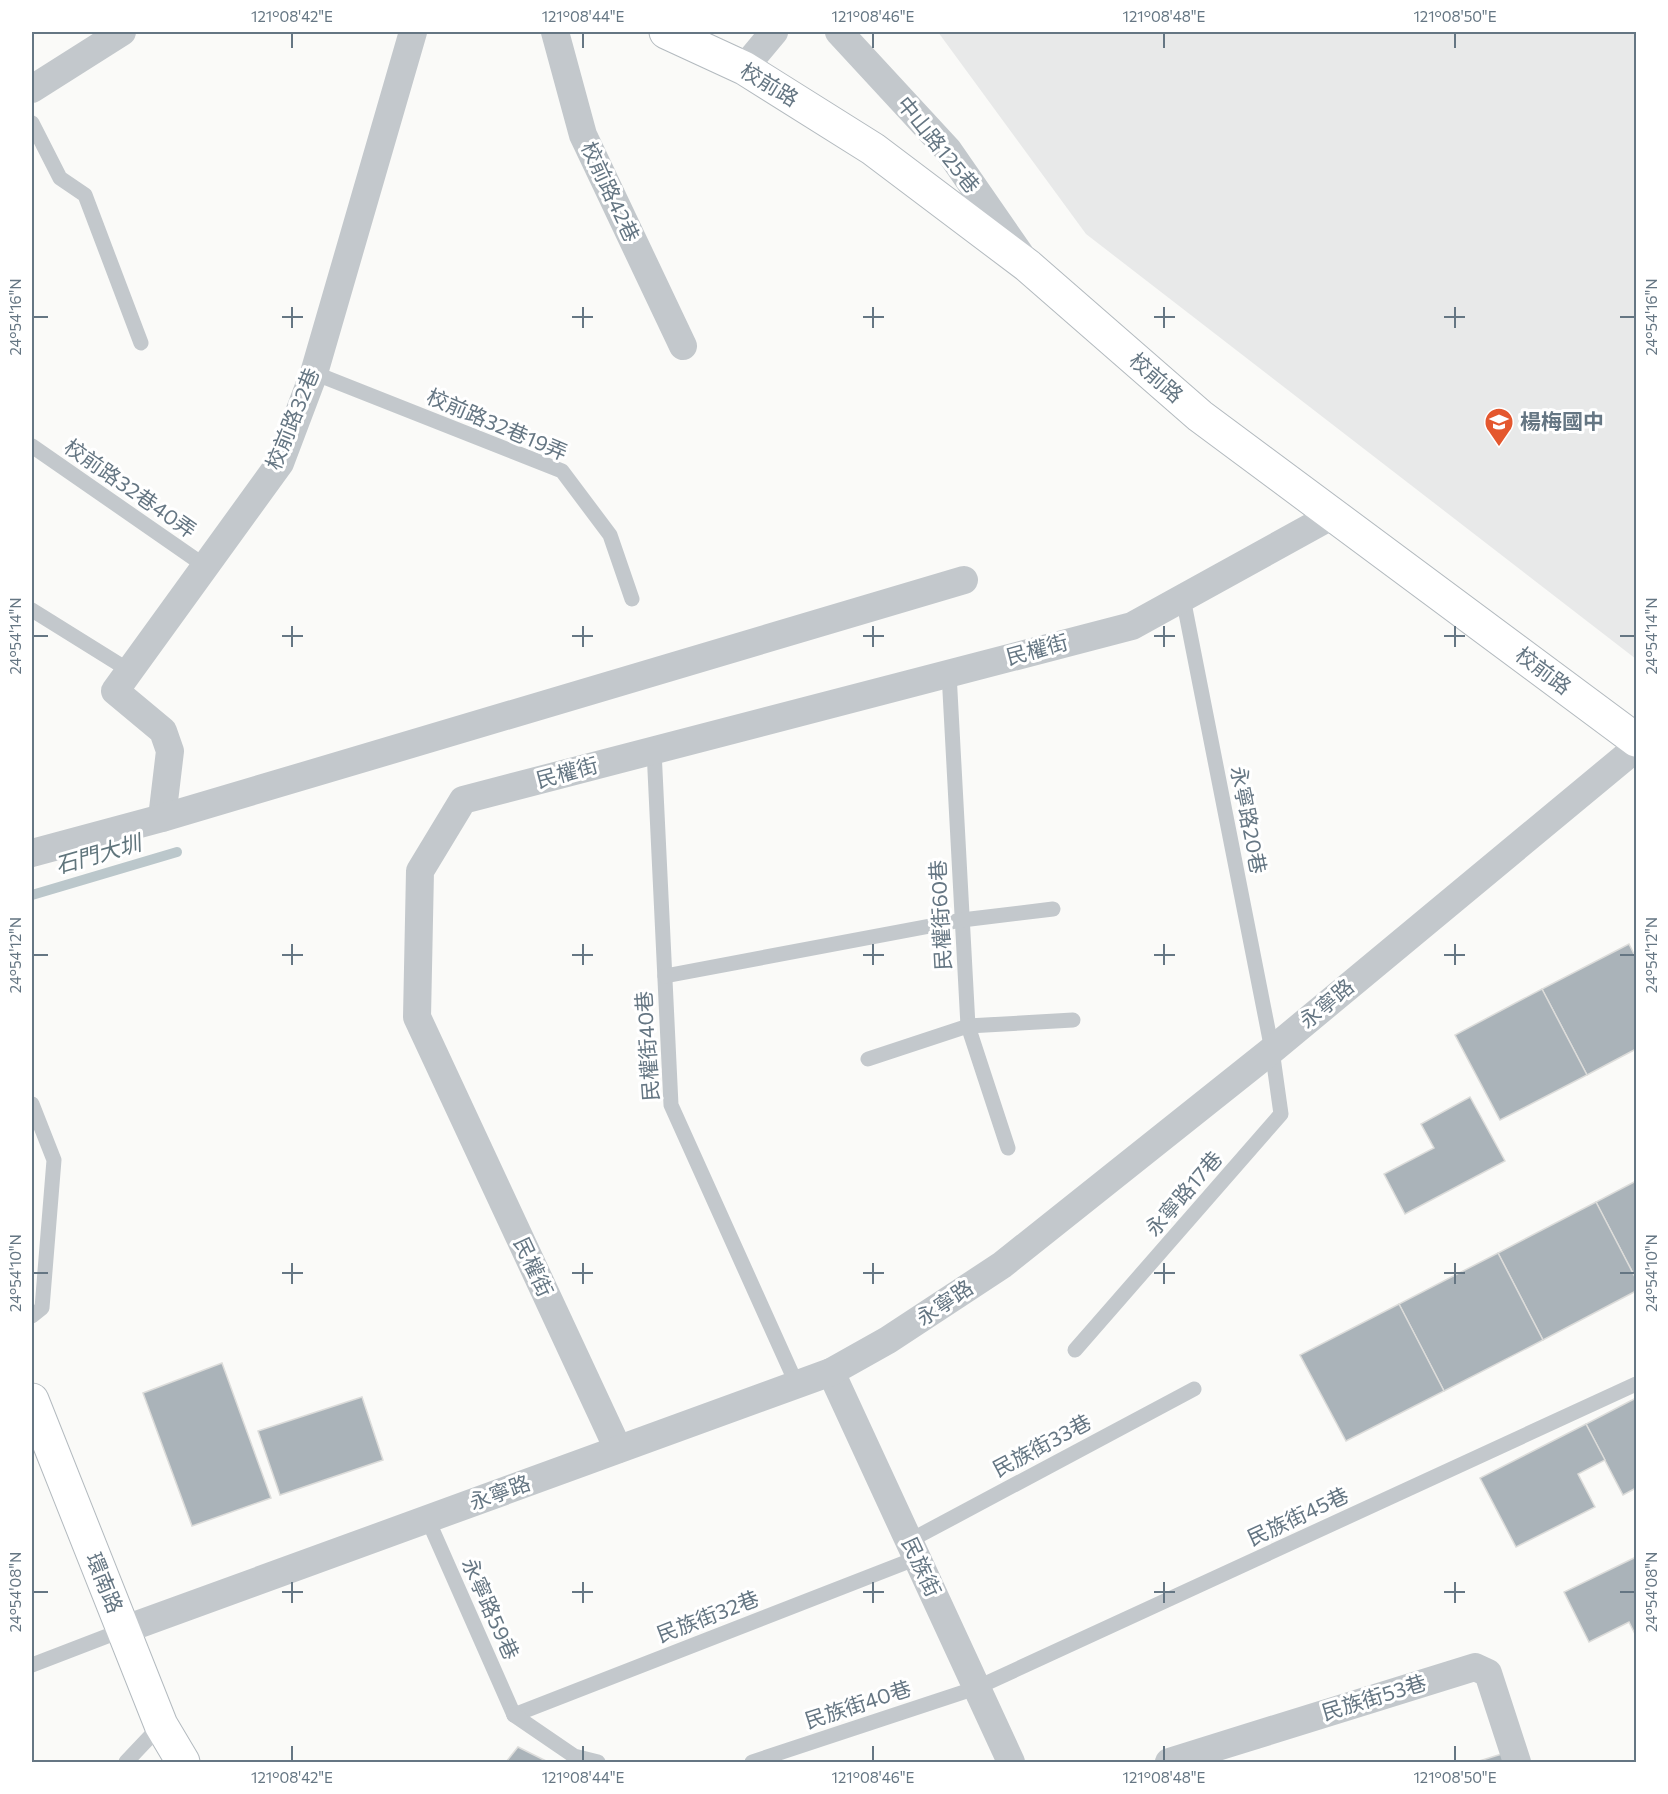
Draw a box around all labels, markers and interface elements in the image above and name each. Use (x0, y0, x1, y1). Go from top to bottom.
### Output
text: 121°08'42"E (251, 7, 333, 25)
text: 121°08'44"E (542, 7, 624, 25)
text: 121°08'46"E (832, 7, 915, 25)
text: 121°08'48"E (1123, 7, 1206, 25)
text: 121°08'50"E (1413, 7, 1497, 25)
street label: 校前路 (736, 57, 803, 111)
street label: 中山路125巷 (893, 91, 986, 197)
street label: 校前路42巷 (577, 137, 645, 246)
text: 24°54'16"N (6, 278, 24, 356)
text: 24°54'16"N (1642, 278, 1660, 356)
street label: 校前路 (1125, 347, 1189, 407)
street label: 校前路32巷 (260, 364, 323, 473)
street label: 校前路32巷19弄 (424, 383, 572, 464)
school or university icon: 楊梅國中 (1483, 406, 1515, 448)
place label: 楊梅國中 (1520, 408, 1604, 433)
street label: 校前路32巷40弄 (60, 433, 201, 542)
text: 24°54'14"N (6, 597, 24, 675)
text: 24°54'14"N (1642, 597, 1660, 675)
street label: 民權街 (1003, 628, 1070, 669)
street label: 校前路 (1511, 641, 1577, 699)
street label: 民權街 (533, 751, 600, 792)
street label: 永寧路20巷 (1227, 764, 1272, 876)
water label: 石門大圳 (52, 828, 147, 879)
street label: 民權街60巷 (924, 859, 955, 971)
text: 24°54'12"N (6, 917, 24, 993)
text: 24°54'12"N (1642, 917, 1660, 993)
street label: 永寧路 (1294, 973, 1358, 1033)
street label: 民權街40巷 (630, 990, 663, 1102)
street label: 永寧路17巷 (1139, 1146, 1226, 1240)
street label: 民權街 (510, 1233, 559, 1300)
text: 24°54'10"N (6, 1234, 24, 1312)
text: 24°54'10"N (1642, 1234, 1660, 1312)
street label: 永寧路 (911, 1274, 977, 1330)
street label: 民族街33巷 (988, 1408, 1095, 1481)
street label: 永寧路 (466, 1469, 533, 1514)
street label: 民族街45巷 (1243, 1481, 1352, 1550)
street label: 民族街 (898, 1533, 947, 1600)
street label: 環南路 (82, 1549, 129, 1616)
text: 24°54'08"N (6, 1552, 24, 1632)
text: 24°54'08"N (1642, 1552, 1660, 1632)
street label: 永寧路59巷 (458, 1554, 525, 1663)
street label: 民族街32巷 (653, 1585, 762, 1647)
street label: 民族街53巷 (1318, 1669, 1429, 1724)
street label: 民族街40巷 (801, 1675, 914, 1733)
text: 121°08'42"E (251, 1768, 333, 1786)
text: 121°08'44"E (542, 1768, 624, 1786)
text: 121°08'46"E (832, 1768, 915, 1786)
text: 121°08'48"E (1123, 1768, 1206, 1786)
text: 121°08'50"E (1413, 1768, 1497, 1786)

